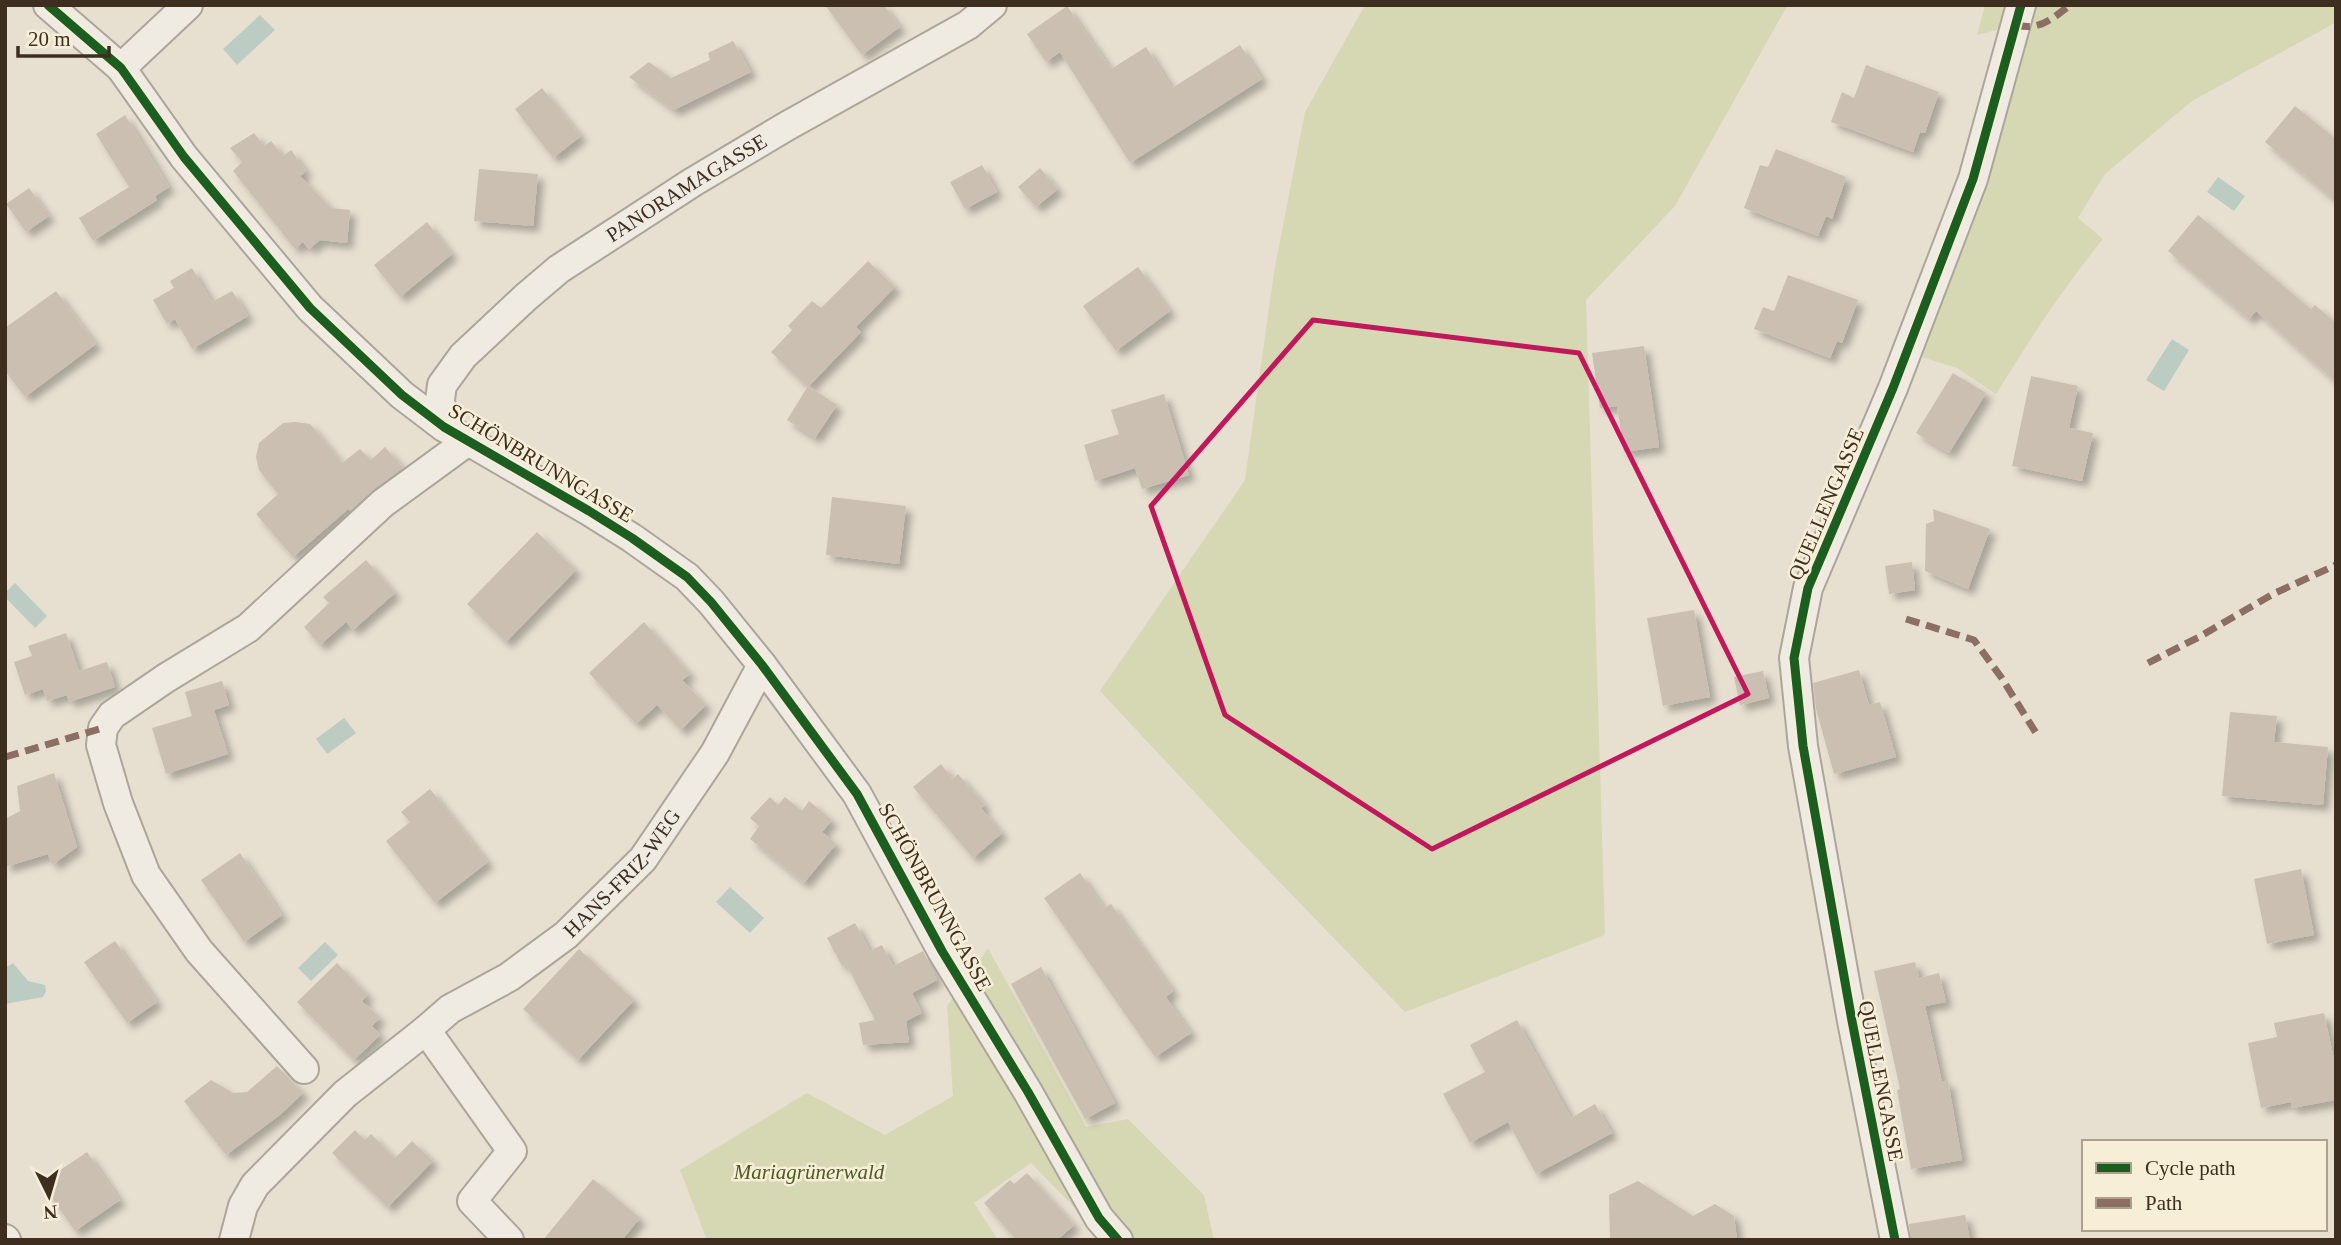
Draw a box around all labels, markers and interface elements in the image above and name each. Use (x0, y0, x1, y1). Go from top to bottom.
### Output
scale bar (18, 14, 108, 58)
text: 20 m (28, 27, 71, 51)
street label: PANORAMAGASSE (602, 129, 771, 247)
street label: SCHÖNBRUNNGASSE (444, 398, 638, 528)
street label: QUELLENGASSE (1783, 424, 1869, 584)
street label: SCHÖNBRUNNGASSE (873, 799, 997, 995)
street label: HANS-FRIZ-WEG (559, 805, 685, 943)
street label: QUELLENGASSE (1854, 999, 1908, 1163)
legend (2082, 1140, 2327, 1231)
text: Cycle path (2145, 1156, 2236, 1180)
park label: Mariagrünerwald (733, 1160, 885, 1184)
north arrow (14, 1161, 84, 1231)
text: Path (2145, 1191, 2183, 1215)
text: N (42, 1201, 58, 1224)

